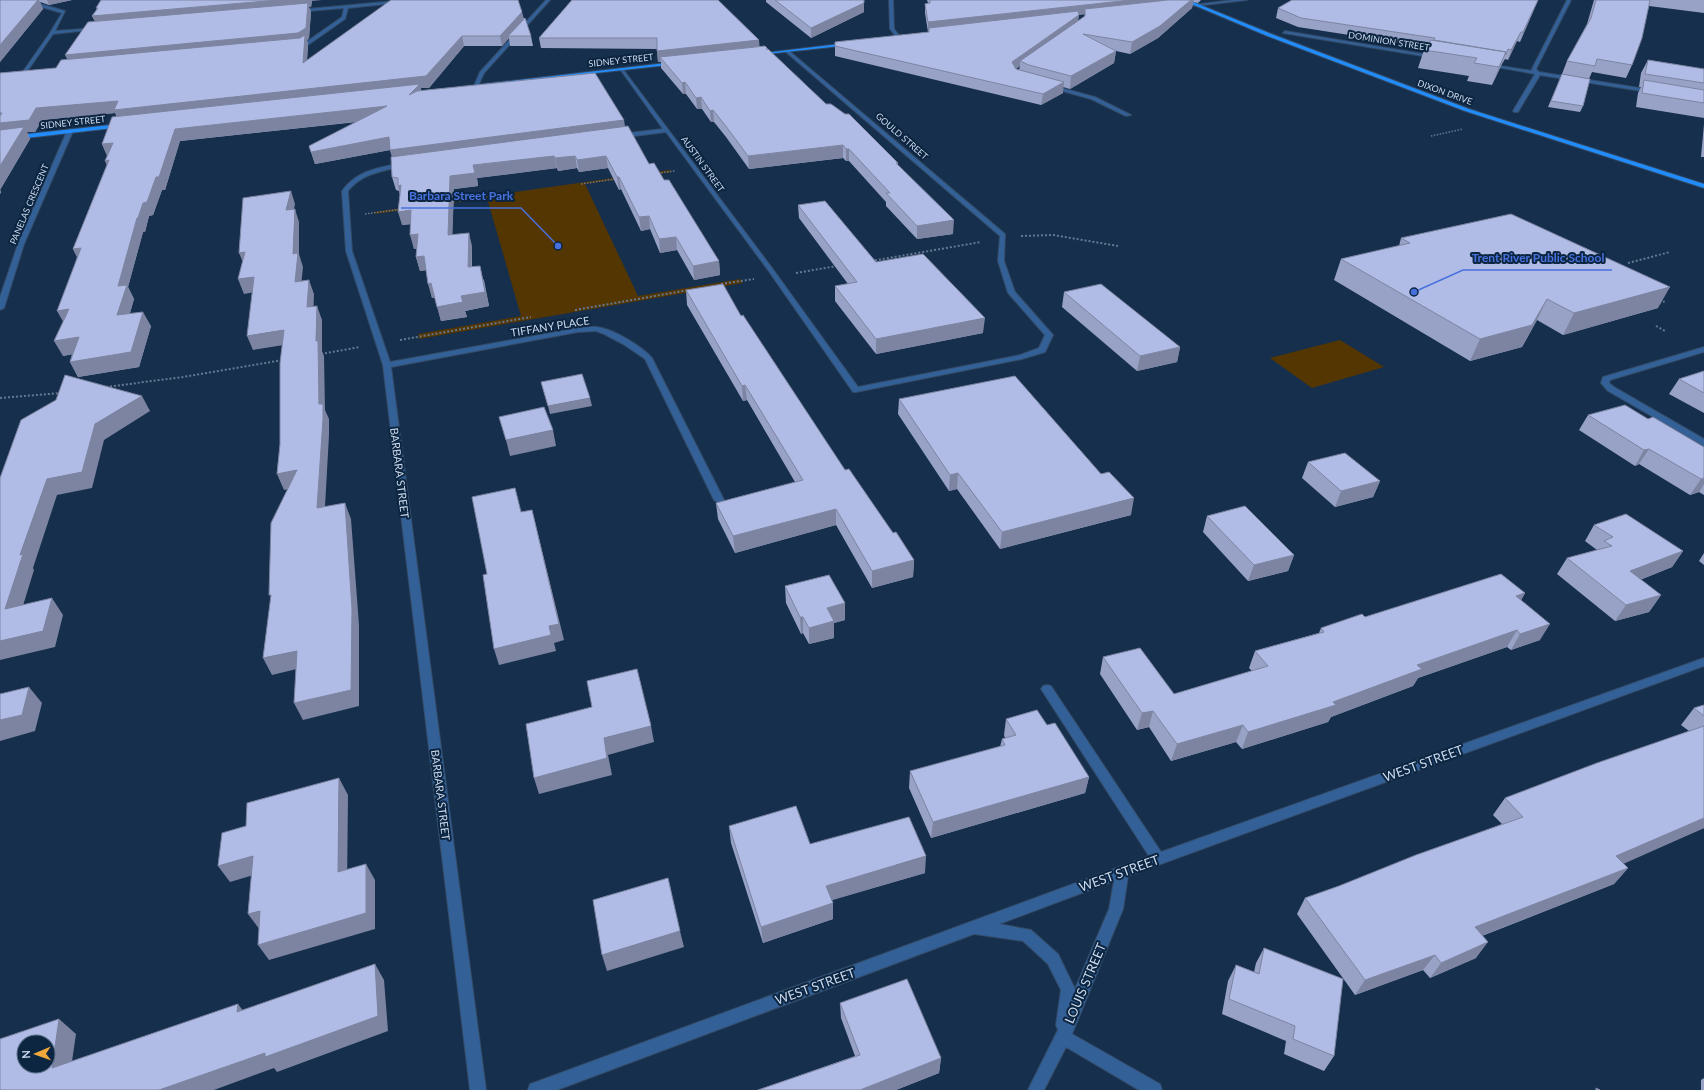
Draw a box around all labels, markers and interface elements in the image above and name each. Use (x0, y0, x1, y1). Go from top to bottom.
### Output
street label: DOMINION STREET (1348, 29, 1431, 53)
street label: SIDNEY STREET (588, 51, 655, 69)
street label: DIXON DRIVE (1416, 77, 1474, 107)
street label: GOULD STREET (874, 110, 931, 162)
street label: SIDNEY STREET (40, 113, 107, 131)
street label: AUSTIN STREET (679, 134, 727, 194)
street label: PANELAS CRESCENT (7, 162, 51, 246)
callout: Barbara Street Park (401, 184, 521, 208)
text: Barbara Street Park (409, 188, 514, 203)
callout: Trent River Public School (1463, 246, 1612, 270)
text: Trent River Public School (1472, 250, 1604, 265)
street label: TIFFANY PLACE (510, 313, 590, 339)
street label: BARBARA STREET (388, 427, 412, 520)
street label: WEST STREET (1381, 741, 1466, 785)
street label: BARBARA STREET (429, 749, 453, 842)
street label: WEST STREET (1077, 851, 1162, 895)
street label: LOUIS STREET (1061, 940, 1109, 1026)
street label: WEST STREET (773, 964, 858, 1008)
north arrow (16, 1034, 56, 1074)
text: N (19, 1050, 32, 1059)

